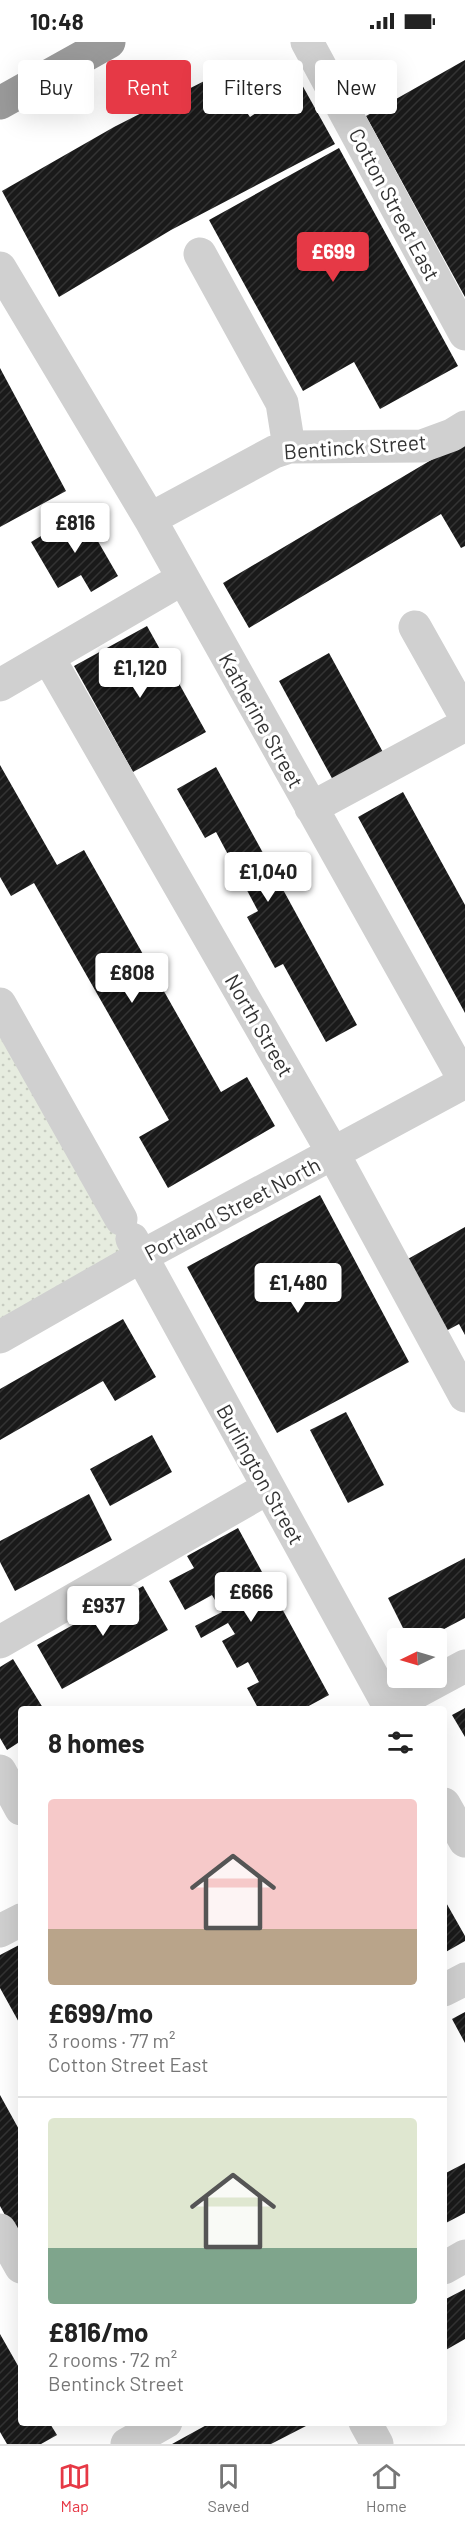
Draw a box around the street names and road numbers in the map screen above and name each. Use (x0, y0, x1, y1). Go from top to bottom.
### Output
street label: Cotton Street East (344, 124, 446, 284)
street label: Bentinck Street (283, 429, 427, 463)
street label: Katherine Street (215, 648, 309, 792)
street label: North Street (221, 969, 299, 1081)
street label: Portland Street North (140, 1151, 324, 1265)
street label: Burlington Street (212, 1400, 310, 1548)

